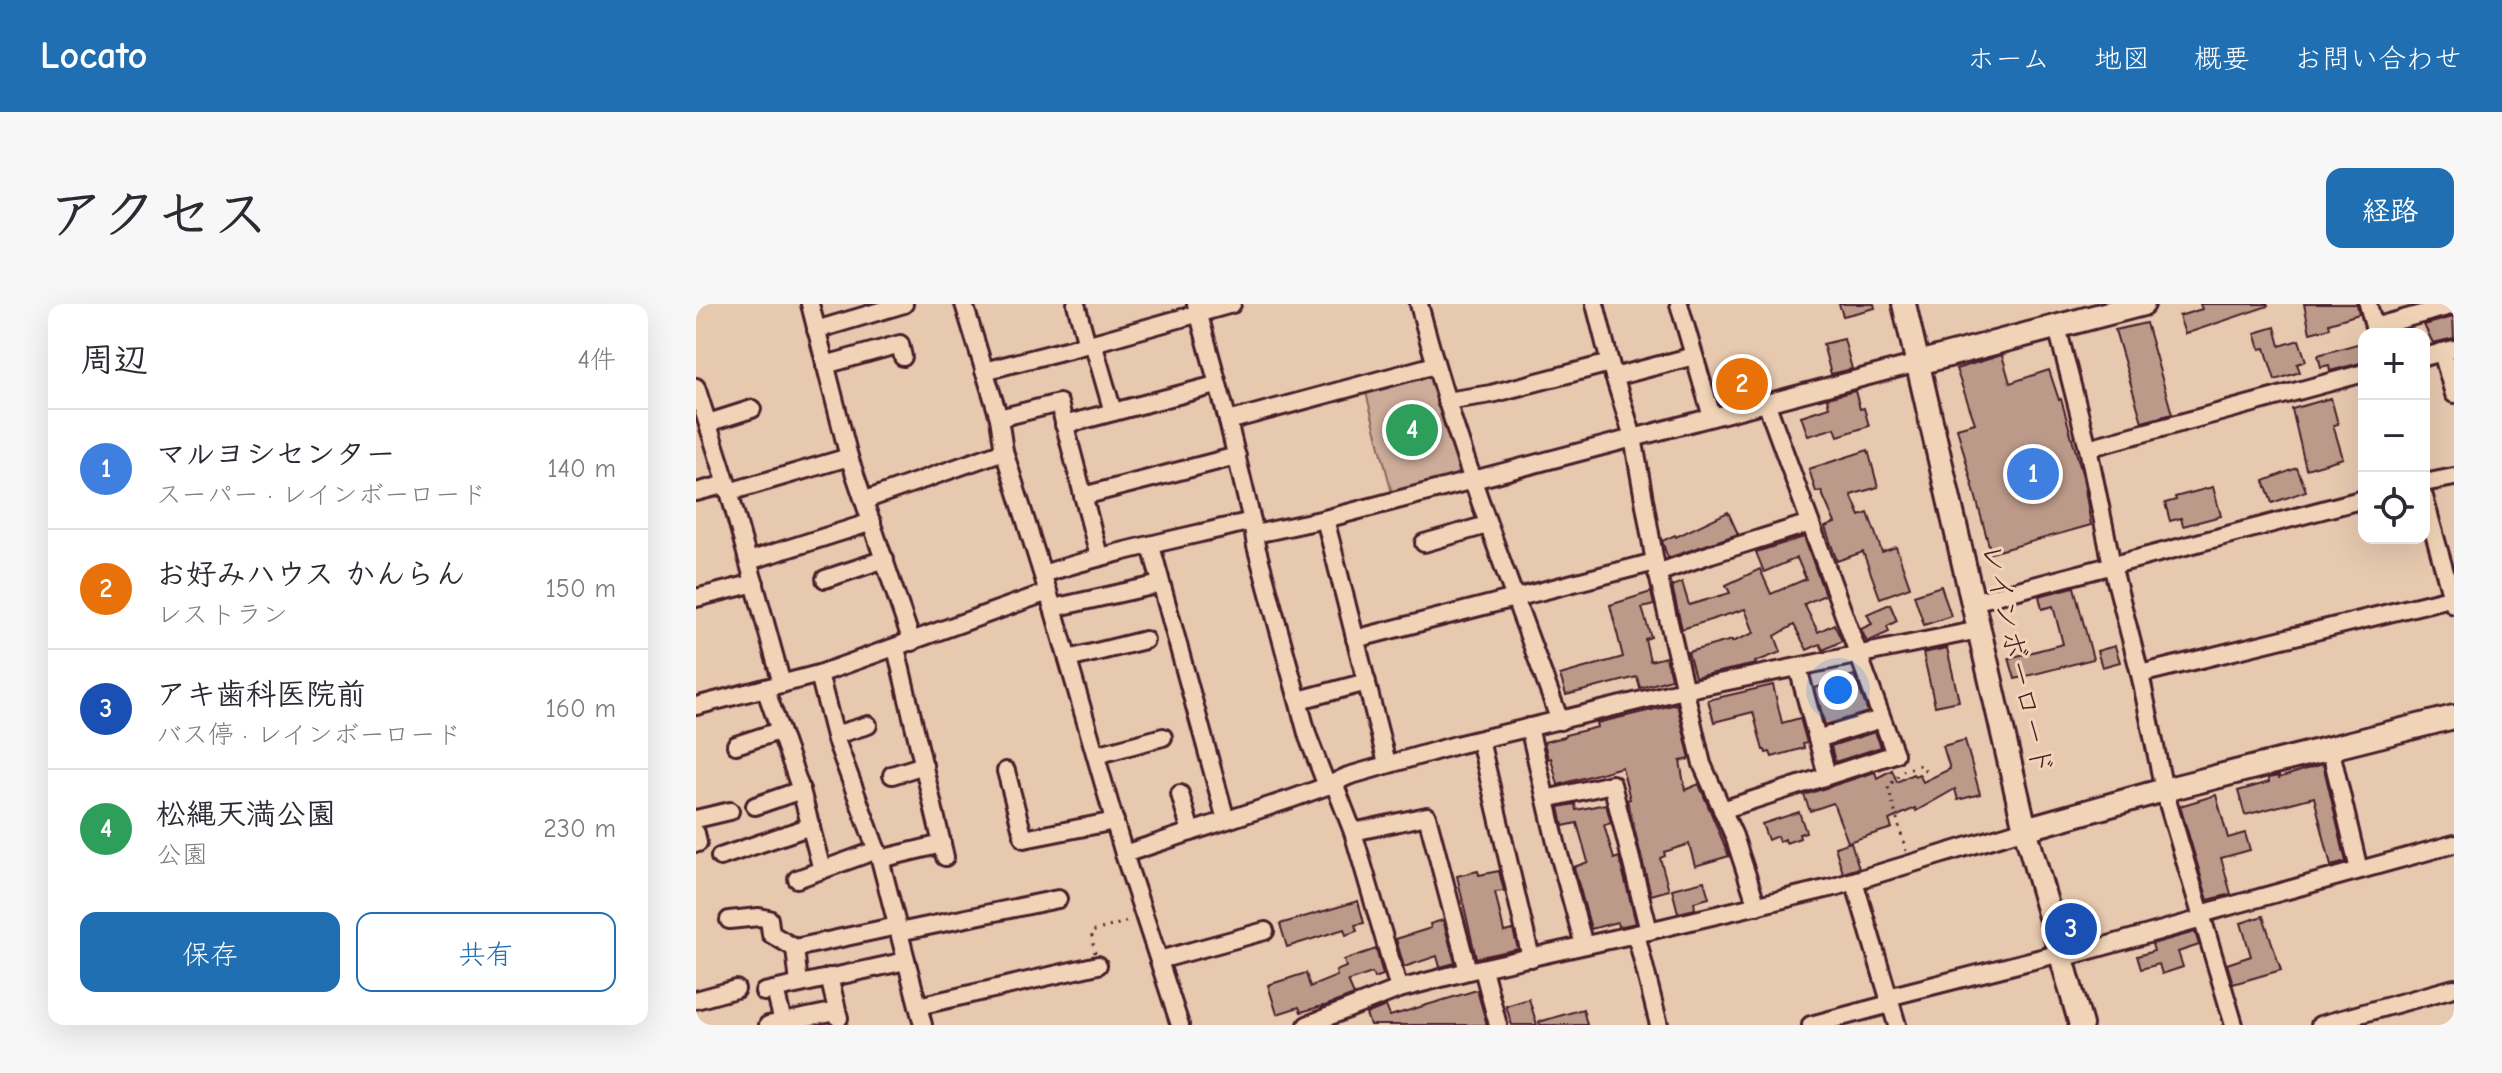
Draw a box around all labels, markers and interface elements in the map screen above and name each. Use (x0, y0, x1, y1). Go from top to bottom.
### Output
text: Locato (40, 34, 148, 78)
text: ホーム (1967, 43, 2050, 75)
text: 地図 (2094, 43, 2150, 75)
text: 概要 (2194, 43, 2250, 75)
text: お問い合わせ (2294, 43, 2462, 75)
button: 経路 (2326, 168, 2454, 248)
text: アクセス (48, 183, 269, 247)
map controls (2358, 328, 2430, 544)
button: + (2358, 328, 2430, 400)
text: 周辺 (80, 340, 148, 380)
text: 4件 (577, 345, 616, 375)
pin: 2 (1716, 354, 1768, 414)
pin: 4 (1386, 400, 1438, 460)
button: − (2358, 400, 2430, 472)
text: マルヨシセンター (156, 437, 395, 472)
pin: 1 (2007, 444, 2059, 504)
text: 1 (101, 454, 111, 484)
text: 140 m (547, 454, 616, 484)
button: locate (2358, 472, 2430, 544)
text: スーパー · レインボーロード (156, 480, 487, 510)
street label: レインボーロード (1973, 539, 2061, 779)
text: お好みハウス かんらん (156, 557, 465, 592)
text: 2 (100, 574, 112, 604)
text: 150 m (546, 574, 616, 604)
text: レストラン (156, 600, 288, 630)
your location (1818, 670, 1858, 710)
text: アキ歯科医院前 (156, 677, 366, 712)
text: 3 (100, 694, 112, 724)
text: 160 m (546, 694, 616, 724)
text: バス停 · レインボーロード (156, 720, 462, 750)
text: 松縄天満公園 (156, 797, 336, 832)
text: 4 (100, 814, 112, 844)
text: 230 m (543, 814, 616, 844)
text: 公園 (156, 840, 208, 870)
pin: 3 (2045, 899, 2097, 959)
button: 保存 (80, 912, 340, 992)
button: 共有 (356, 912, 616, 992)

